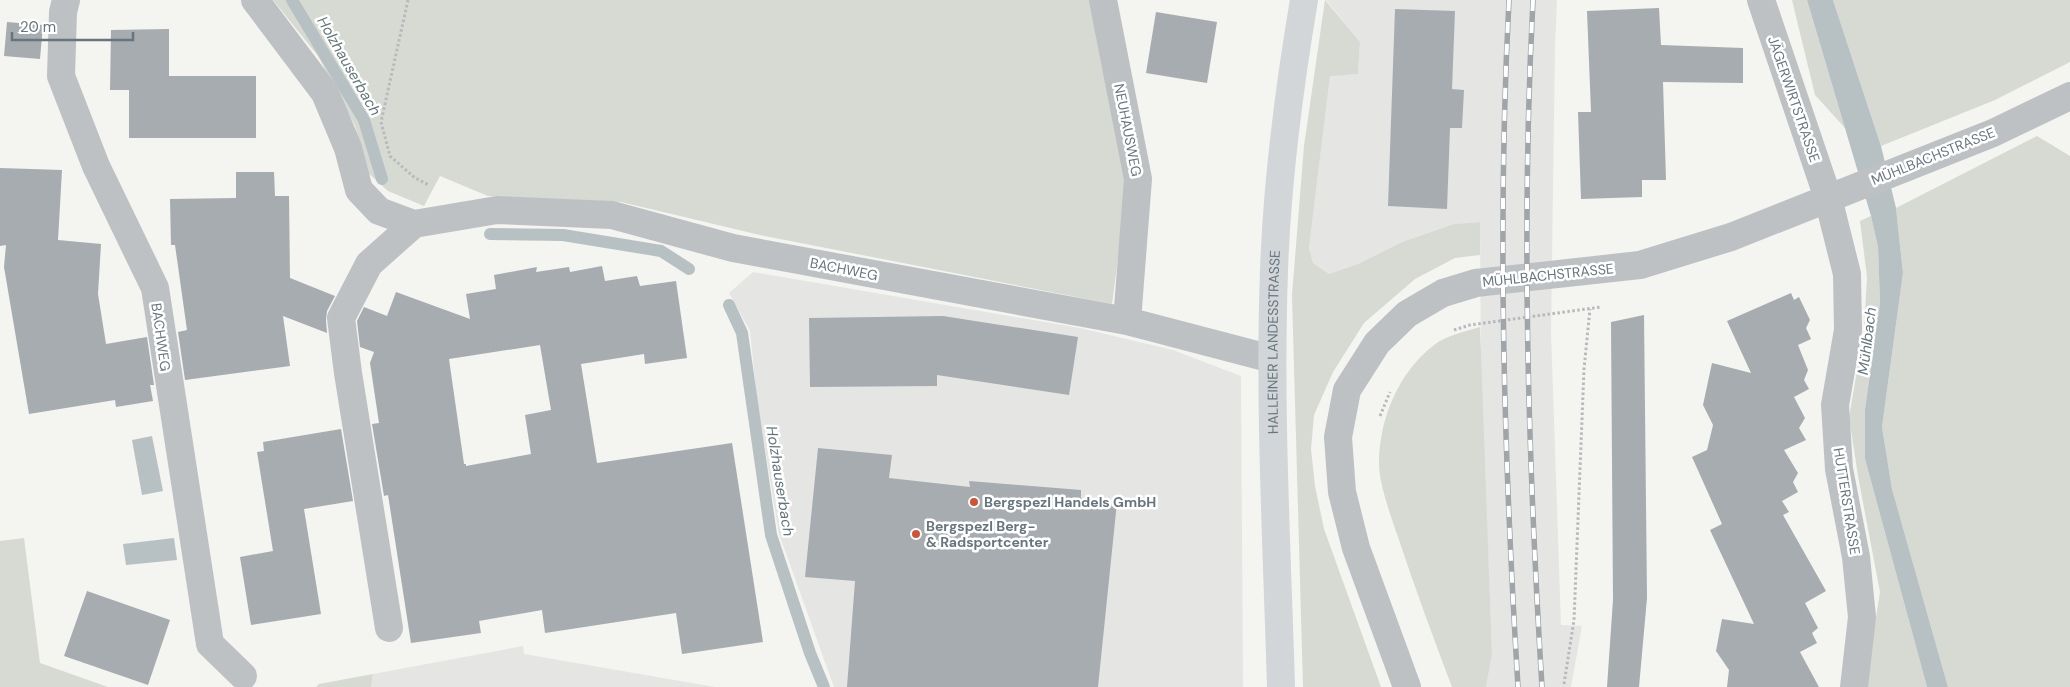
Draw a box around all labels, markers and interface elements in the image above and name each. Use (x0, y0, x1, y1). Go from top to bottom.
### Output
scale bar (12, 10, 134, 42)
water label: Holzhauserbach (313, 13, 386, 119)
text: 20 m (20, 17, 56, 37)
street label: JÄGERWIRTSTRASSE (1764, 34, 1824, 165)
street label: NEUHAUSWEG (1110, 82, 1146, 178)
street label: MÜHLBACHSTRASSE (1868, 123, 1998, 189)
street label: HALLEINER LANDESSTRASSE (1263, 250, 1284, 434)
street label: BACHWEG (809, 254, 879, 284)
street label: MÜHLBACHSTRASSE (1481, 259, 1615, 291)
street label: BACHWEG (147, 302, 175, 372)
water label: Mühlbach (1853, 306, 1881, 376)
water label: Holzhauserbach (761, 424, 799, 538)
street label: HUTTERSTRASSE (1830, 446, 1864, 556)
place label: Bergspezl Handels GmbH (984, 493, 1156, 511)
marker: Bergspezl Handels GmbH (968, 496, 980, 508)
place label: Bergspezl Berg- & Radsportcenter (926, 517, 1049, 551)
marker: Bergspezl Berg- & Radsportcenter (910, 528, 922, 540)

